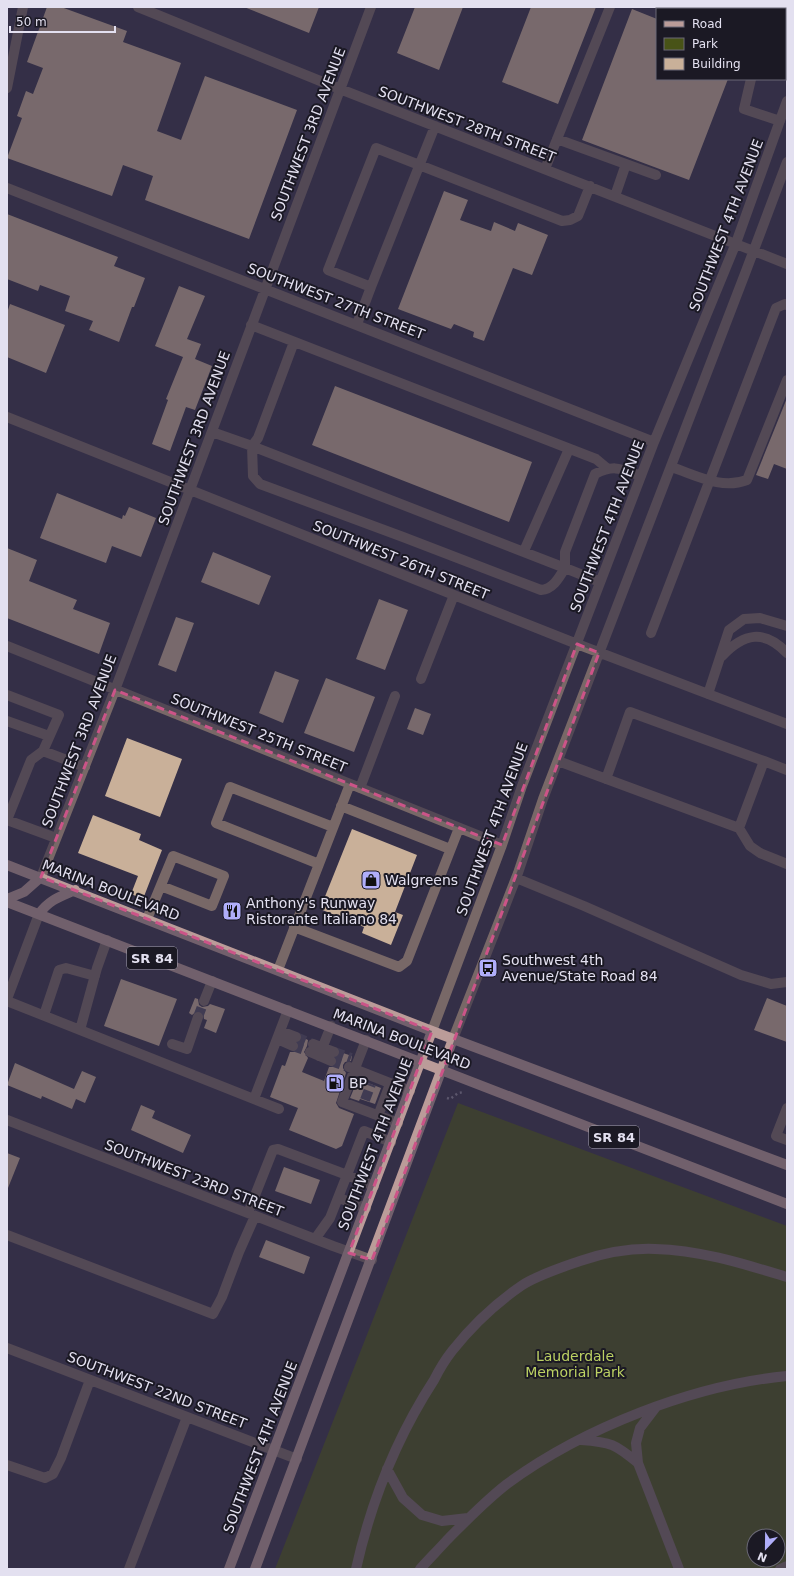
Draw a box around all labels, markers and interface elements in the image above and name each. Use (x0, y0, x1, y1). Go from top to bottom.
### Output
scale bar (10, 8, 115, 34)
legend (656, 8, 786, 80)
text: 50 m (16, 15, 47, 29)
text: Road (692, 17, 722, 31)
text: Park (692, 37, 718, 51)
street label: SOUTHWEST 3RD AVENUE (267, 45, 349, 223)
text: Building (692, 57, 741, 71)
street label: SOUTHWEST 28TH STREET (376, 83, 558, 165)
street label: SOUTHWEST 4TH AVENUE (686, 137, 766, 313)
street label: SOUTHWEST 27TH STREET (245, 260, 427, 342)
street label: SOUTHWEST 3RD AVENUE (155, 349, 233, 527)
street label: SOUTHWEST 4TH AVENUE (567, 438, 647, 614)
street label: SOUTHWEST 26TH STREET (311, 517, 492, 603)
street label: SOUTHWEST 3RD AVENUE (38, 652, 120, 830)
street label: SOUTHWEST 25TH STREET (169, 690, 350, 776)
street label: SOUTHWEST 4TH AVENUE (453, 740, 531, 918)
street label: MARINA BOULEVARD (40, 856, 182, 924)
shop icon: Walgreens (360, 869, 382, 891)
place label: Walgreens (385, 872, 458, 888)
place label: Anthony's Runway Ristorante Italiano 84 (246, 895, 397, 927)
restaurant icon: Anthony's Runway Ristorante Italiano 84 (221, 900, 243, 922)
road number: SR 84 (127, 947, 177, 969)
place label: Southwest 4th Avenue/State Road 84 (502, 952, 658, 984)
bus stop icon: Southwest 4th Avenue/State Road 84 (477, 957, 499, 979)
street label: MARINA BOULEVARD (331, 1005, 473, 1073)
street label: SOUTHWEST 4TH AVENUE (335, 1056, 415, 1232)
fuel station icon: BP (324, 1072, 346, 1094)
place label: BP (349, 1075, 367, 1091)
road number: SR 84 (589, 1126, 639, 1148)
street label: SOUTHWEST 23RD STREET (102, 1136, 286, 1220)
street label: SOUTHWEST 22ND STREET (65, 1348, 249, 1432)
park label: Lauderdale Memorial Park (525, 1348, 626, 1380)
street label: SOUTHWEST 4TH AVENUE (220, 1359, 300, 1535)
north arrow (746, 1528, 786, 1568)
text: N (756, 1549, 769, 1565)

